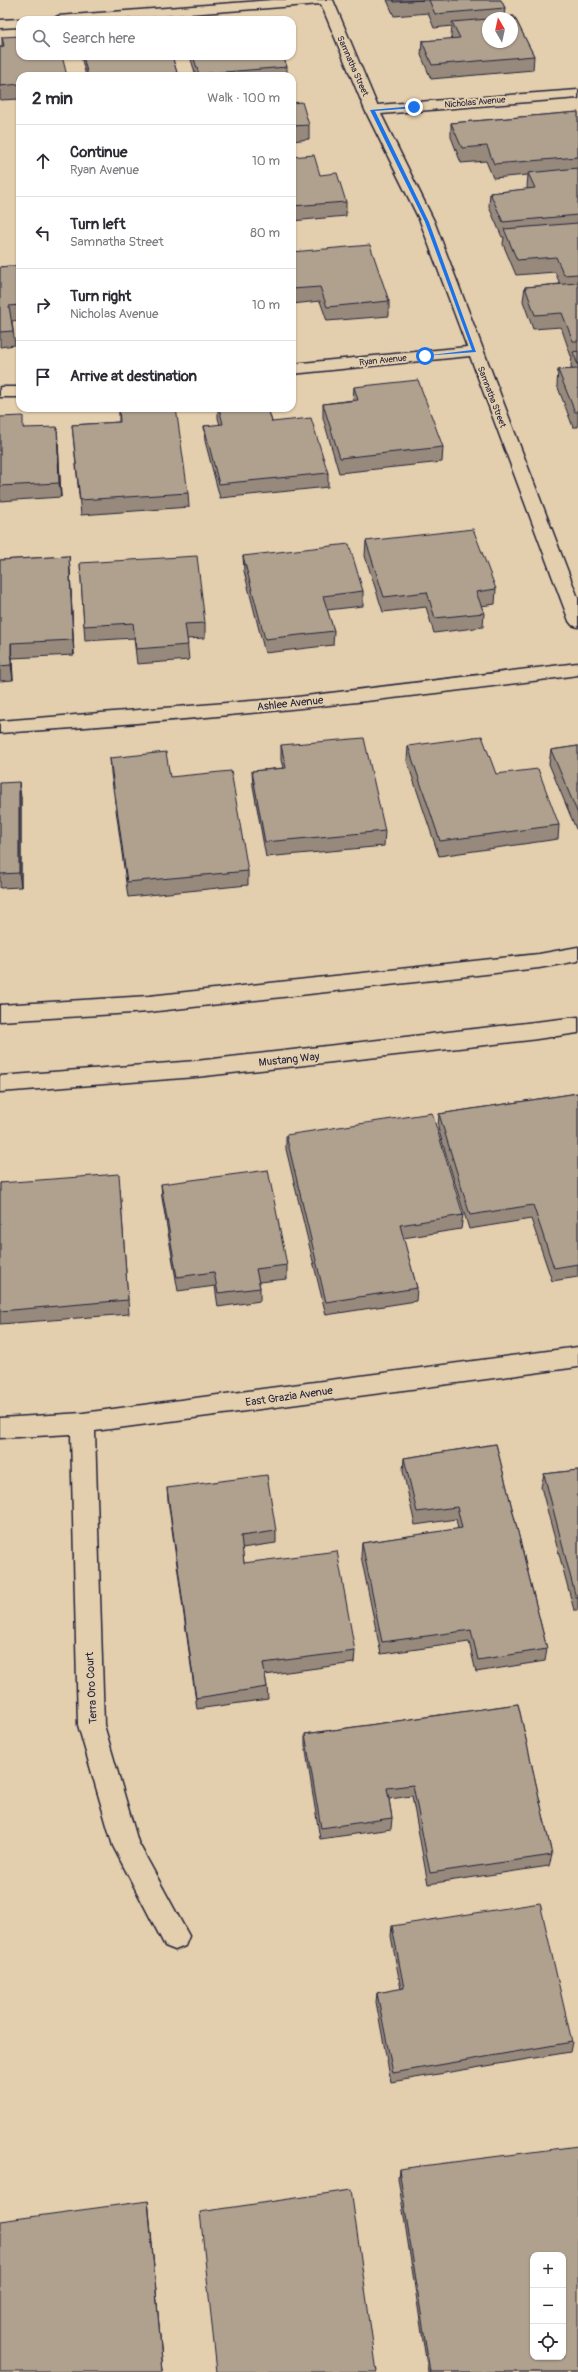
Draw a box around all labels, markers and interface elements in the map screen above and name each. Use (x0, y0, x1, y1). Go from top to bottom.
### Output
north arrow (482, 12, 518, 48)
search box (16, 16, 296, 60)
icon: search (30, 27, 52, 49)
text: Search here (62, 29, 135, 48)
street label: Samnatha Street (334, 34, 371, 98)
text: 2 min (32, 88, 73, 109)
text: Walk · 100 m (207, 90, 280, 106)
street label: Nicholas Avenue (444, 94, 507, 111)
route end (405, 98, 423, 116)
text: Continue (70, 143, 128, 162)
icon: ahead (32, 150, 54, 172)
text: 10 m (252, 153, 280, 169)
text: Ryan Avenue (70, 162, 139, 178)
text: Turn left (70, 215, 126, 234)
icon: left (32, 222, 54, 244)
text: 80 m (250, 225, 280, 241)
text: Samnatha Street (70, 234, 164, 250)
text: Turn right (70, 287, 131, 306)
icon: right (32, 294, 54, 316)
text: 10 m (252, 297, 280, 313)
text: Nicholas Avenue (70, 306, 159, 322)
route start (416, 347, 434, 365)
street label: Ryan Avenue (359, 352, 408, 368)
street label: Samnatha Street (475, 365, 508, 430)
icon: arrive (32, 366, 54, 388)
text: Arrive at destination (70, 367, 197, 386)
street label: Ashlee Avenue (256, 693, 325, 713)
street label: Mustang Way (258, 1050, 320, 1069)
street label: East Grazia Avenue (245, 1384, 334, 1409)
street label: Terra Oro Court (83, 1651, 100, 1724)
map controls (530, 2252, 566, 2360)
button: + (530, 2252, 566, 2288)
button: − (530, 2288, 566, 2324)
button: locate (530, 2324, 566, 2360)

